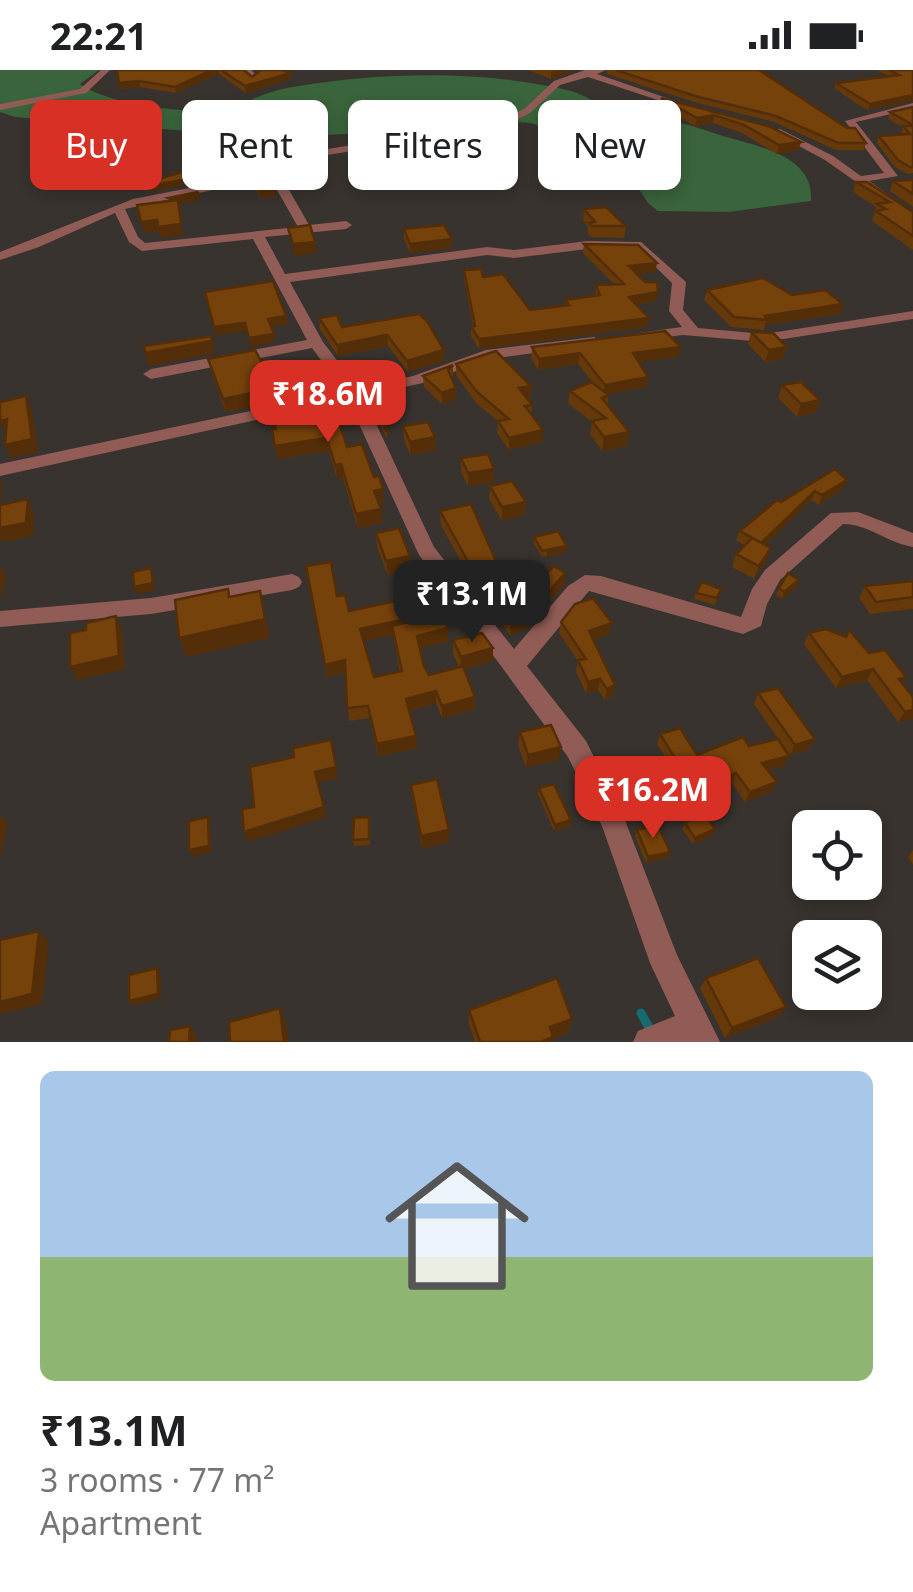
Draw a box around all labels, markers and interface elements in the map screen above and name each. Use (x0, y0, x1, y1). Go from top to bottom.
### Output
text: 22:21 (50, 9, 148, 61)
chip: Buy (30, 100, 162, 190)
chip: Rent (182, 100, 328, 190)
chip: Filters (348, 100, 518, 190)
chip: New (538, 100, 681, 190)
pin: ₹18.6M (247, 360, 409, 445)
text: ₹18.6M (272, 371, 384, 414)
pin: ₹13.1M (391, 560, 553, 645)
text: ₹13.1M (416, 571, 528, 614)
pin: ₹16.2M (572, 756, 734, 841)
text: ₹16.2M (597, 767, 709, 810)
map controls (792, 810, 882, 1010)
button: locate (792, 810, 882, 900)
button: layers (792, 920, 882, 1010)
icon: home (367, 1136, 547, 1316)
text: ₹13.1M (40, 1401, 188, 1458)
text: 3 rooms · 77 m² (40, 1458, 274, 1501)
text: Apartment (40, 1501, 202, 1544)

